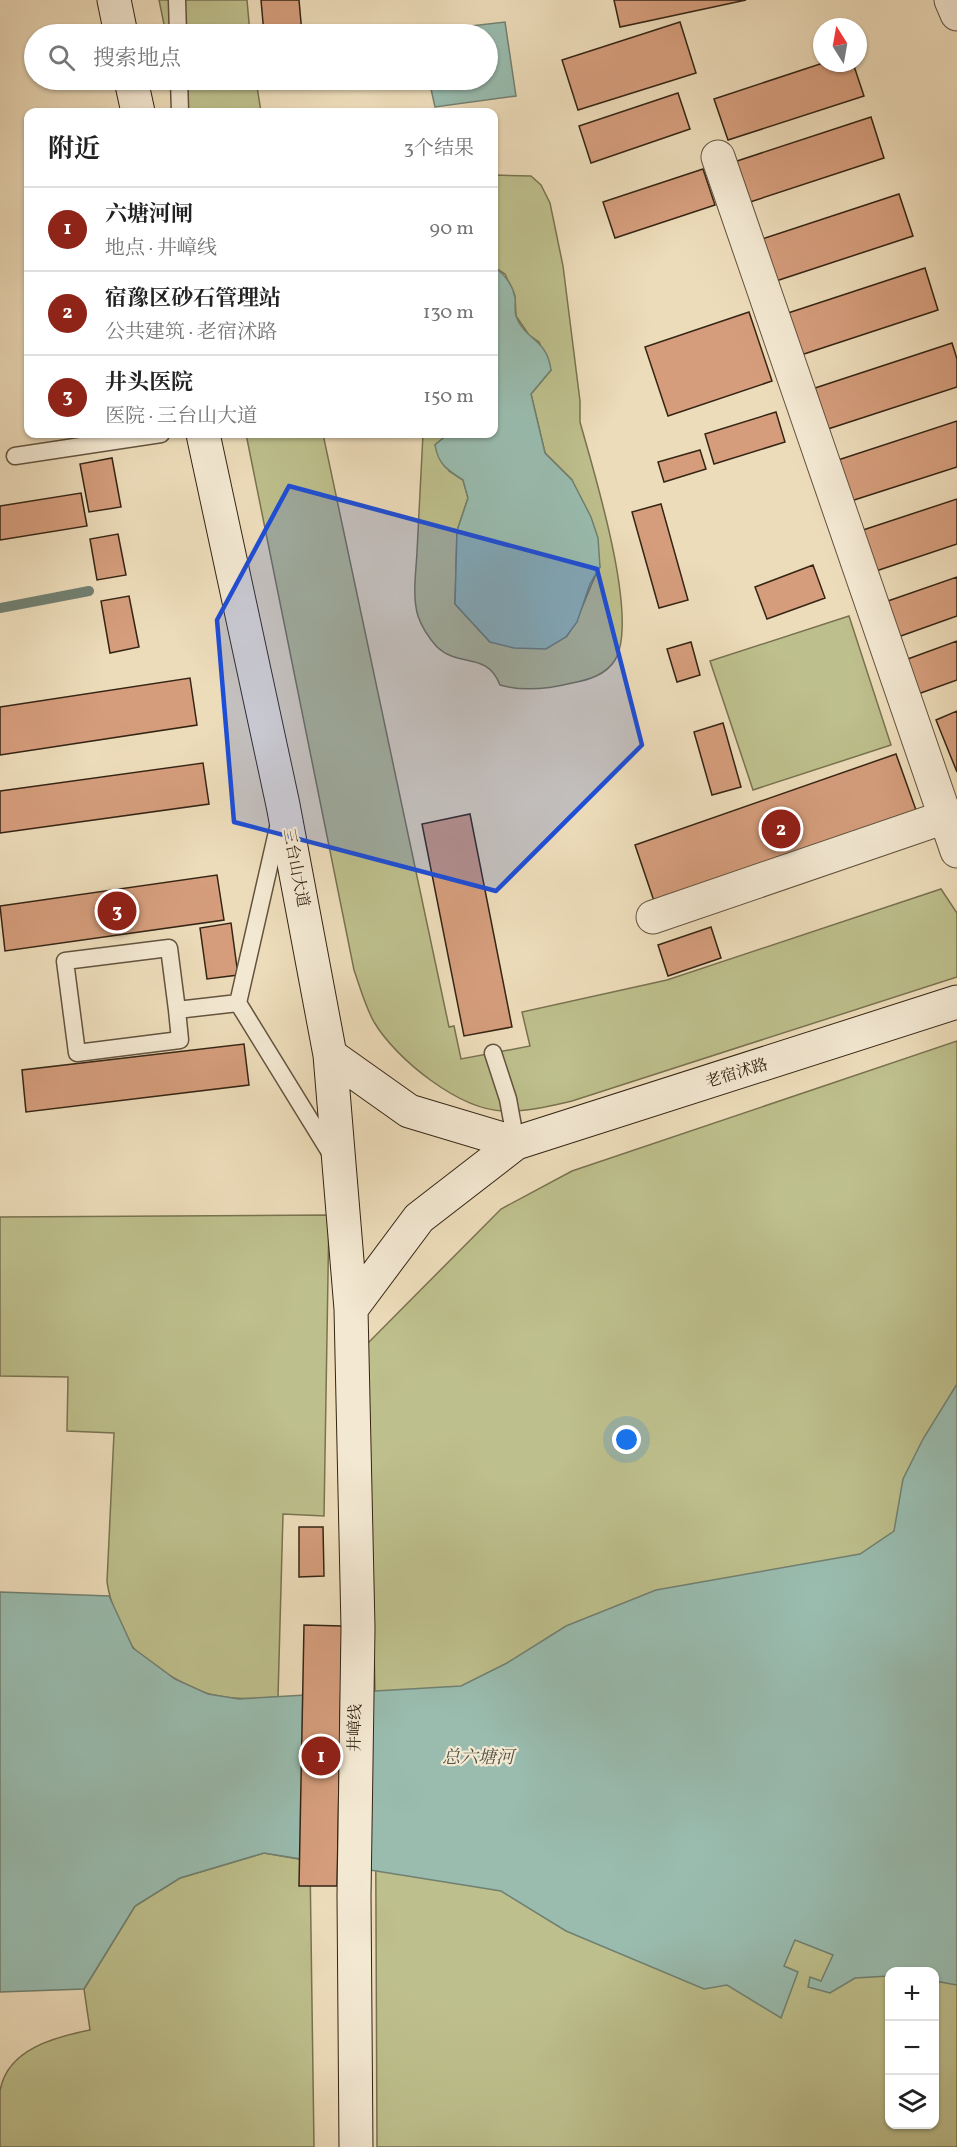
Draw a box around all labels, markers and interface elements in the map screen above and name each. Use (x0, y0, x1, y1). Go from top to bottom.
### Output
north arrow (813, 18, 867, 72)
search box (24, 24, 498, 90)
icon: search (45, 41, 78, 74)
text: 搜索地点 (93, 44, 181, 75)
text: 附近 (48, 132, 100, 168)
text: 3个结果 (404, 135, 474, 163)
text: 六塘河闸 (105, 200, 193, 231)
text: 1 (63, 215, 72, 243)
text: 90 m (430, 215, 474, 243)
text: 地点 · 井嶂线 (105, 235, 217, 263)
text: 宿豫区砂石管理站 (105, 284, 281, 315)
text: 2 (62, 299, 73, 327)
text: 130 m (423, 299, 474, 327)
text: 公共建筑 · 老宿沭路 (105, 319, 277, 347)
text: 井头医院 (105, 368, 193, 399)
text: 3 (62, 383, 73, 411)
text: 150 m (423, 383, 474, 411)
text: 医院 · 三台山大道 (105, 403, 257, 431)
pin: 2 (762, 806, 800, 852)
street label: 三台山大道 (277, 827, 313, 909)
pin: 3 (98, 888, 136, 934)
street label: 老宿沭路 (703, 1054, 771, 1094)
your location (612, 1425, 641, 1454)
street label: 井嶂线 (345, 1704, 367, 1752)
pin: 1 (302, 1734, 340, 1778)
water label: 总六塘河 (442, 1746, 517, 1771)
map controls (885, 1967, 939, 2129)
button: + (885, 1967, 939, 2021)
button: − (885, 2021, 939, 2075)
button: layers (885, 2075, 939, 2129)

